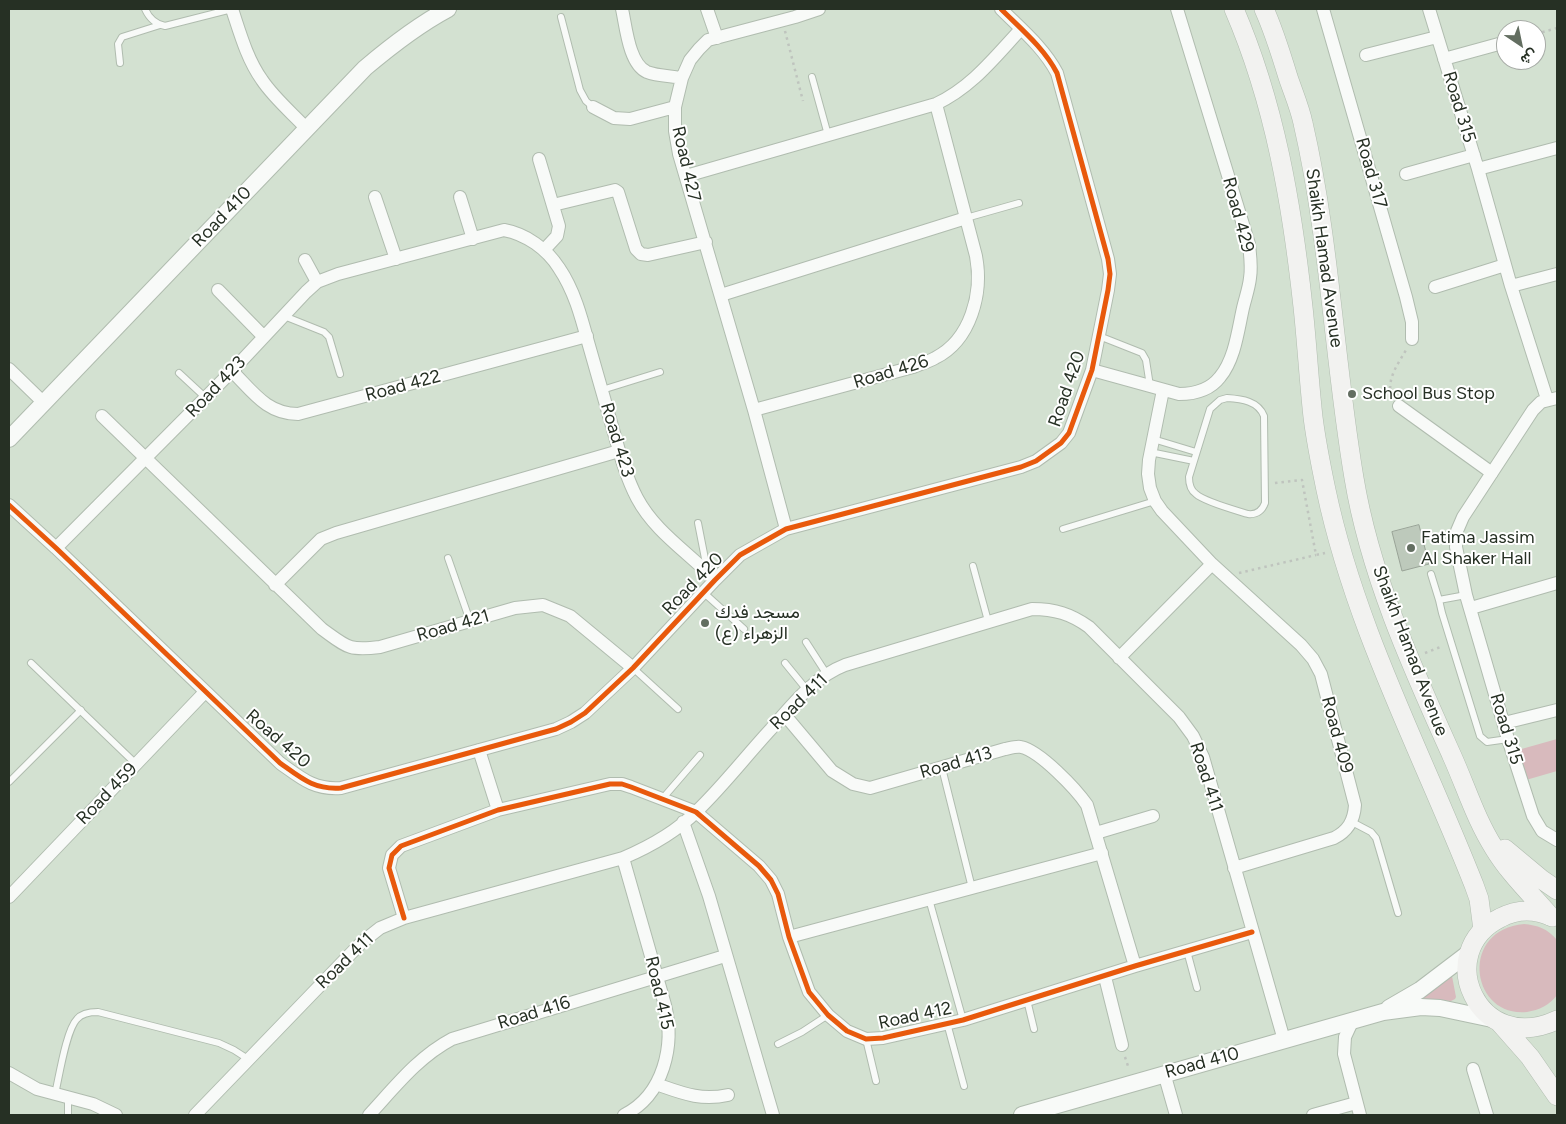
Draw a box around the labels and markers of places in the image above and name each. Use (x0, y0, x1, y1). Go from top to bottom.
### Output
place label: School Bus Stop (1362, 383, 1495, 405)
marker: School Bus Stop (1346, 388, 1358, 400)
place label: Fatima Jassim Al Shaker Hall (1421, 527, 1534, 570)
marker: Fatima Jassim Al Shaker Hall (1405, 542, 1417, 554)
place label: مسجد فدك الزهراء (ع) (715, 602, 800, 644)
marker: مسجد فدك الزهراء (ع) (699, 617, 711, 629)

